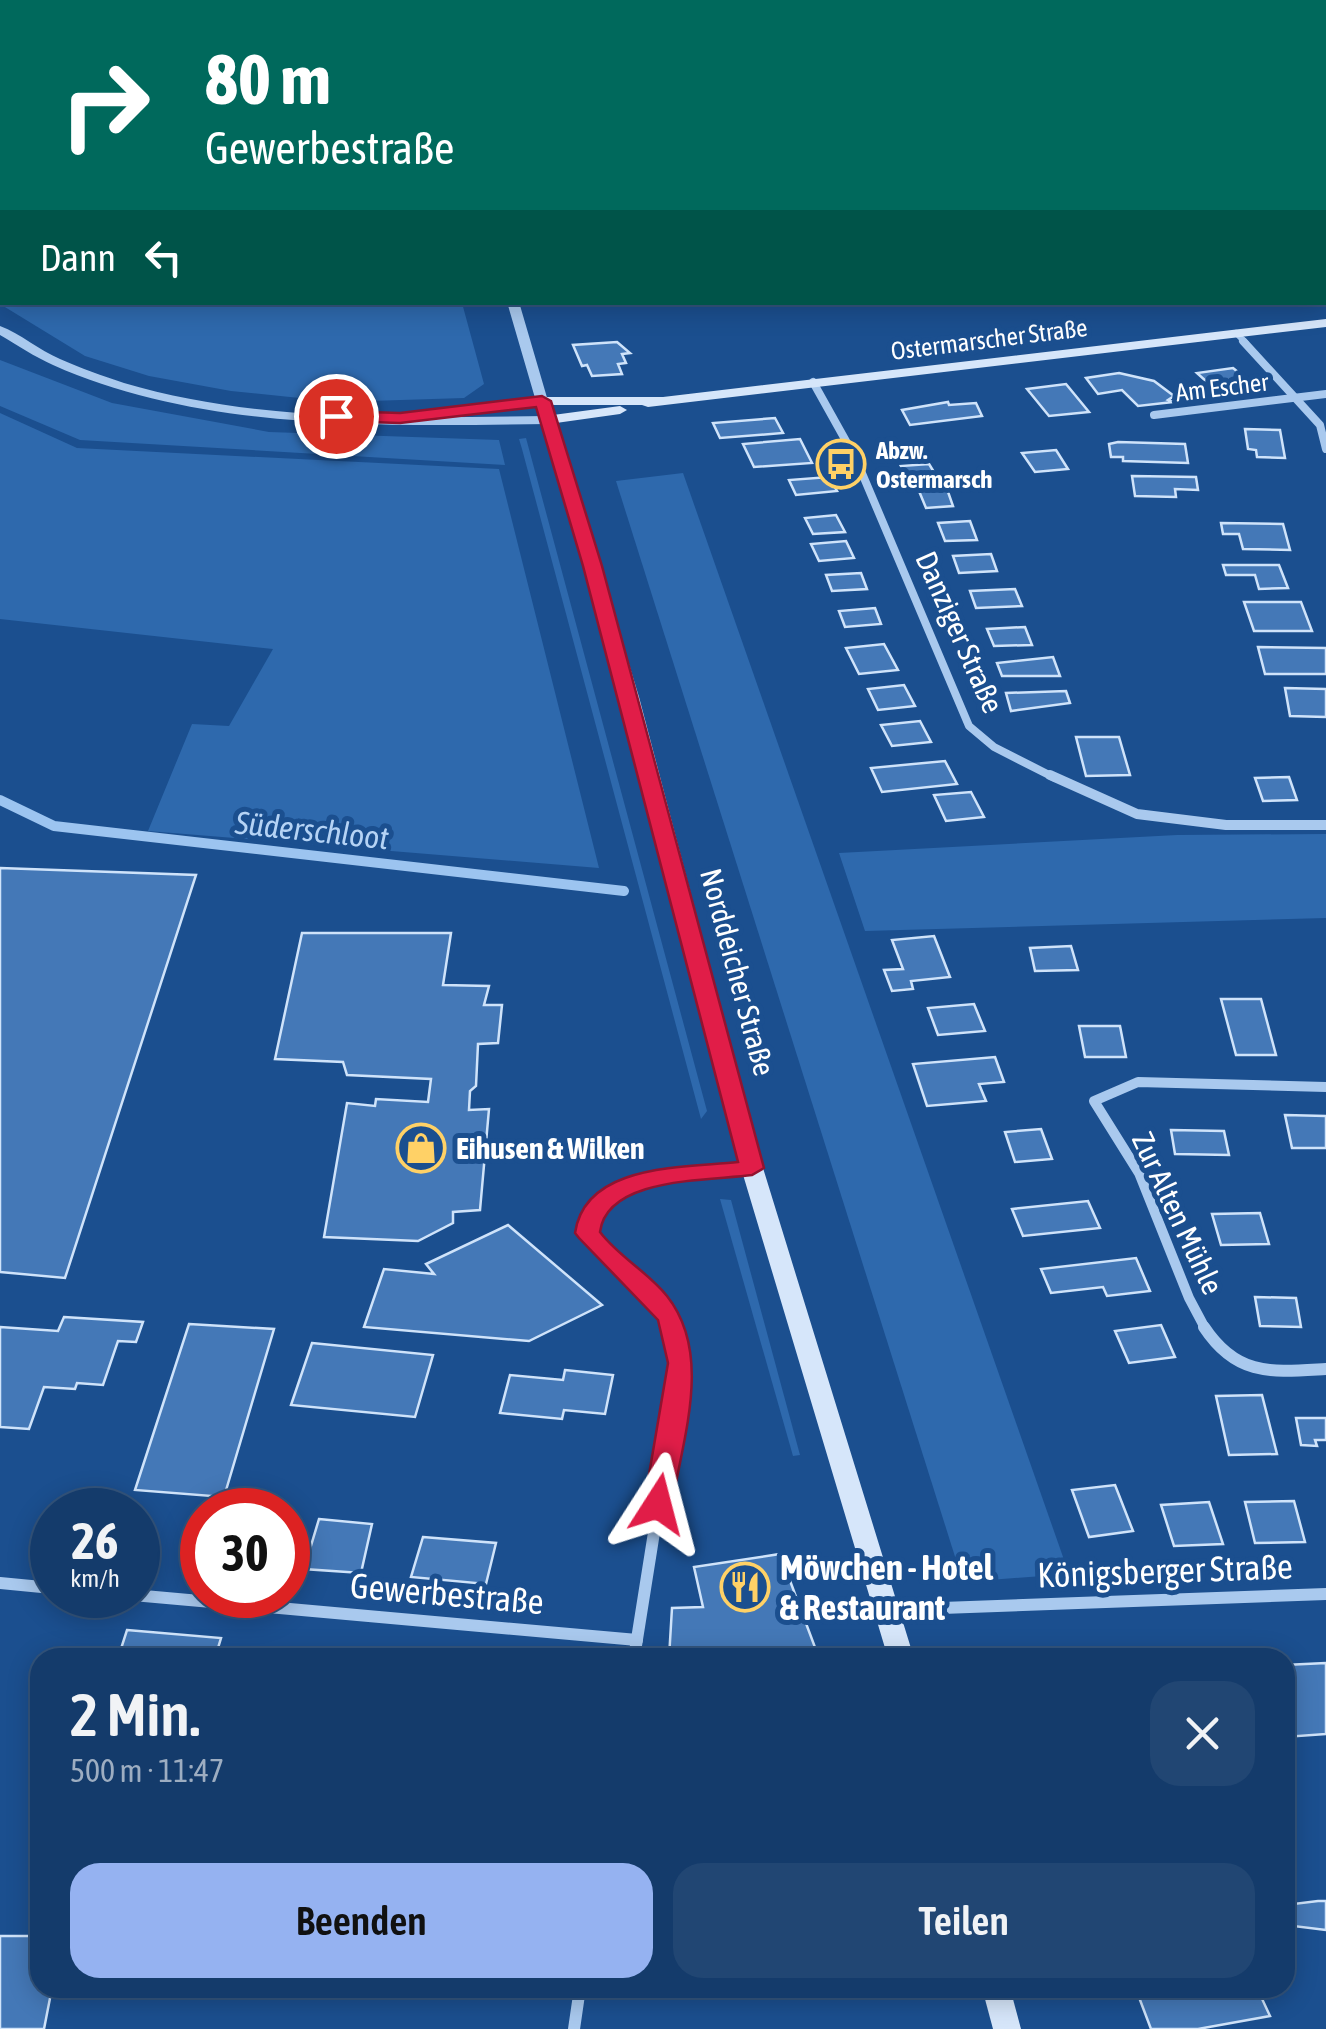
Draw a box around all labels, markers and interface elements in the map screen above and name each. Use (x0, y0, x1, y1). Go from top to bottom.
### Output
text: 80 m (205, 39, 331, 119)
icon: right (40, 40, 170, 170)
text: Gewerbestraße (205, 122, 454, 174)
icon: left (136, 230, 191, 285)
text: Dann (40, 236, 116, 279)
street label: Ostermarscher Straße (889, 313, 1089, 365)
street label: Am Escher (1174, 367, 1271, 407)
pin (294, 374, 379, 459)
icon: arrive (309, 389, 364, 444)
place label: Abzw. Ostermarsch (875, 436, 992, 493)
bus stop icon: Abzw. Ostermarsch (815, 438, 867, 490)
street label: Danziger Straße (909, 546, 1011, 718)
water label: Süderschloot (233, 803, 391, 857)
street label: Norddeicher Straße (694, 865, 782, 1079)
shop icon: Eihusen & Wilken (395, 1122, 447, 1174)
street label: Zur Alten Mühle (1126, 1127, 1230, 1299)
place label: Eihusen & Wilken (456, 1131, 645, 1165)
position arrow (606, 1452, 710, 1556)
speed limit sign: 30 (180, 1488, 310, 1618)
text: 26 (71, 1512, 118, 1570)
street label: Königsberger Straße (1037, 1546, 1293, 1594)
place label: Möwchen - Hotel & Restaurant (780, 1547, 994, 1627)
restaurant icon: Möwchen - Hotel & Restaurant (719, 1561, 771, 1613)
text: km/h (70, 1564, 120, 1592)
street label: Gewerbestraße (349, 1565, 545, 1621)
text: 2 Min. (70, 1680, 200, 1749)
button: close (1150, 1681, 1255, 1786)
text: 500 m · 11:47 (70, 1752, 224, 1789)
button: Beenden (70, 1863, 653, 1978)
button: Teilen (673, 1863, 1255, 1978)

